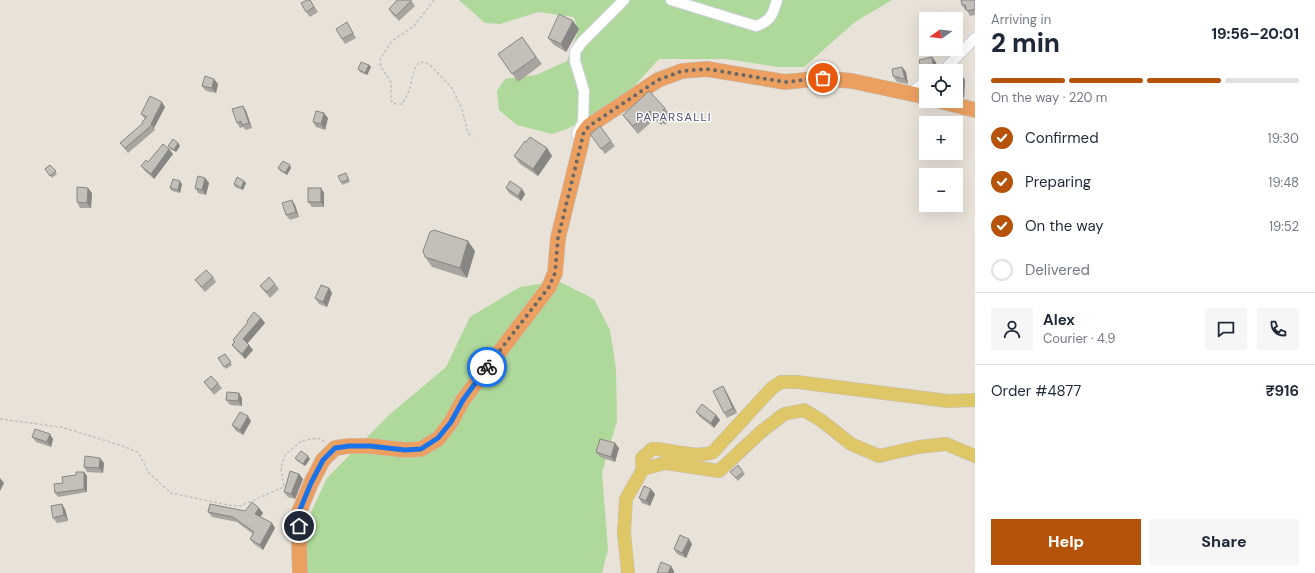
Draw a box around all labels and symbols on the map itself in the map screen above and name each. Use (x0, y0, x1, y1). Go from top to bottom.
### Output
north arrow (919, 12, 963, 56)
pin (806, 61, 840, 95)
district label: PAPARSALLI (636, 109, 712, 125)
courier (467, 347, 507, 387)
pin (282, 509, 316, 543)

